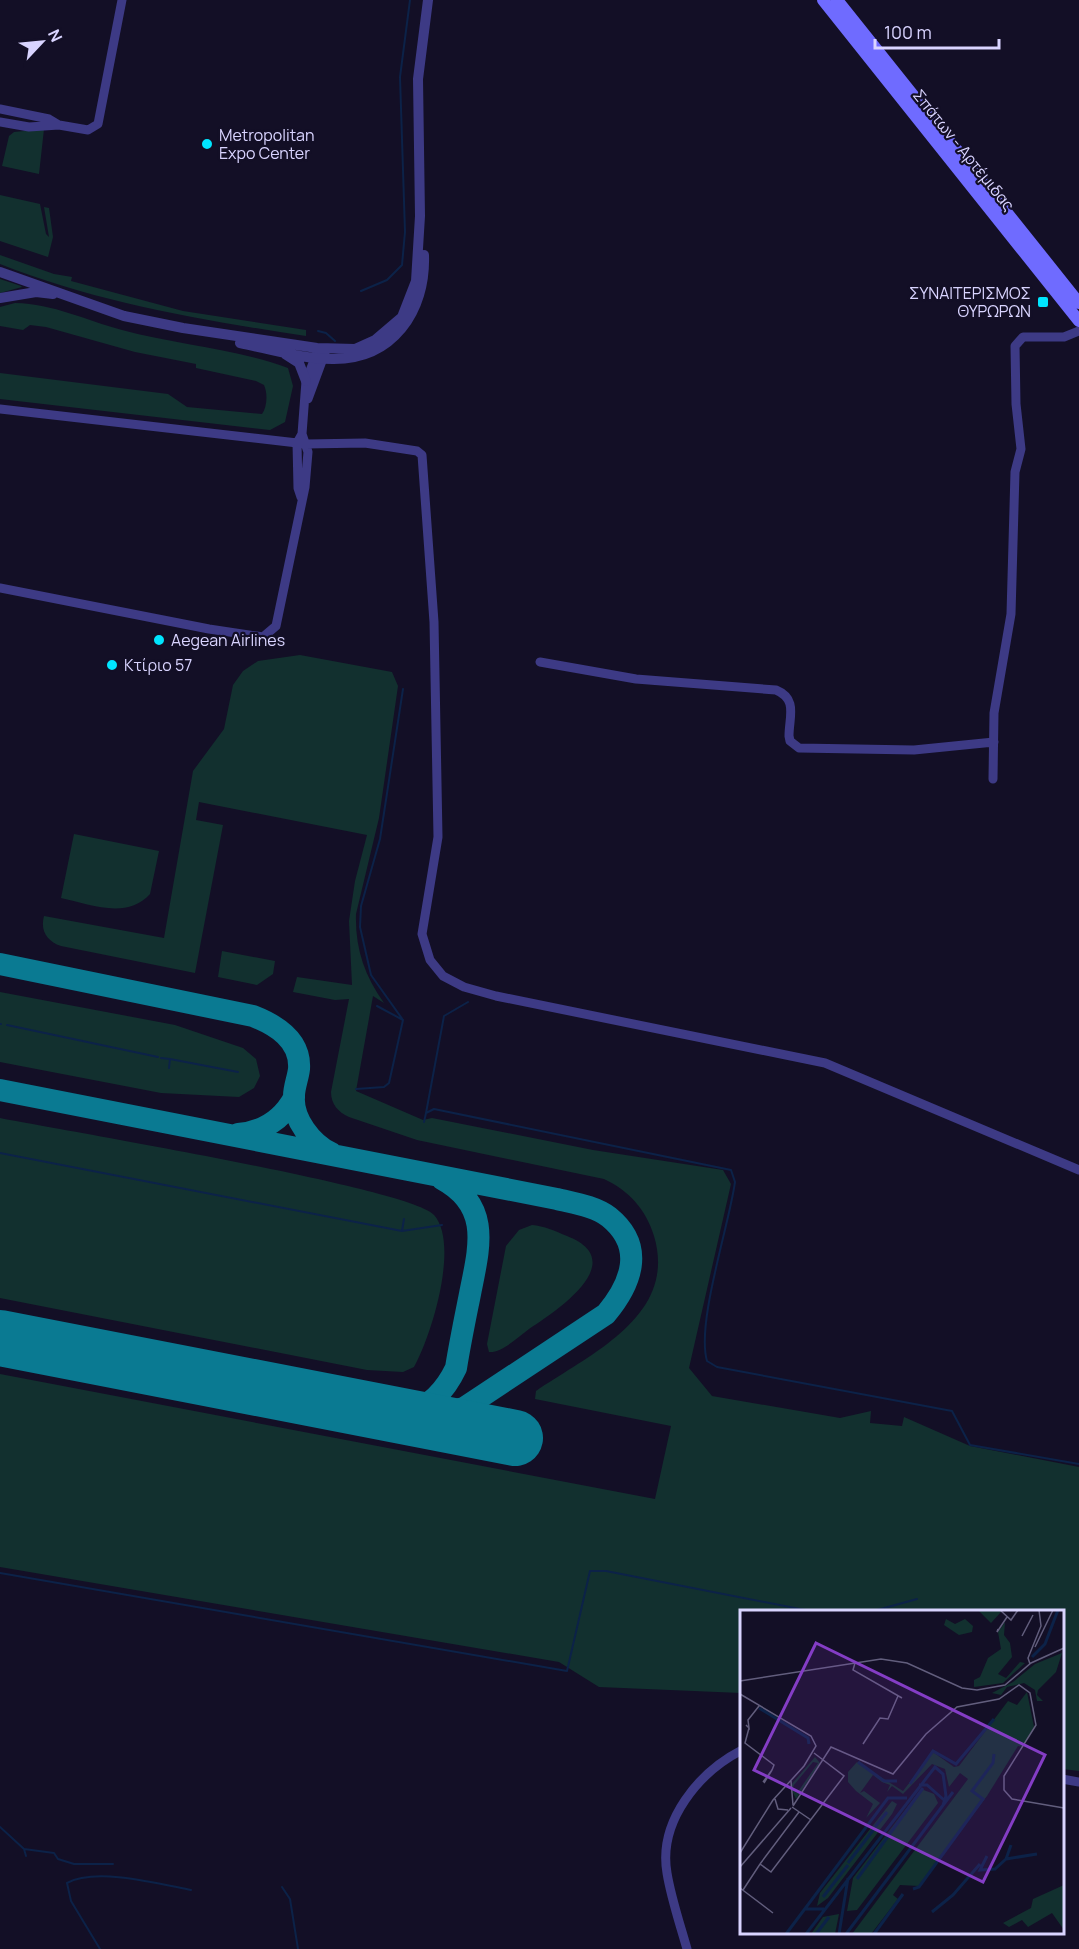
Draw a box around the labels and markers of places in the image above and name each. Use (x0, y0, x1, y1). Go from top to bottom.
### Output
place label: Metropolitan Expo Center (219, 124, 315, 164)
marker: Metropolitan Expo Center (200, 137, 214, 151)
place label: ΣΥΝΑΙΤΕΡΙΣΜΟΣ ΘΥΡΩΡΩΝ (909, 282, 1031, 322)
marker: ΣΥΝΑΙΤΕΡΙΣΜΟΣ ΘΥΡΩΡΩΝ (1036, 295, 1050, 309)
place label: Aegean Airlines (171, 629, 285, 651)
marker: Aegean Airlines (152, 633, 166, 647)
place label: Κτίριο 57 (124, 654, 192, 676)
marker: Κτίριο 57 (105, 658, 119, 672)

